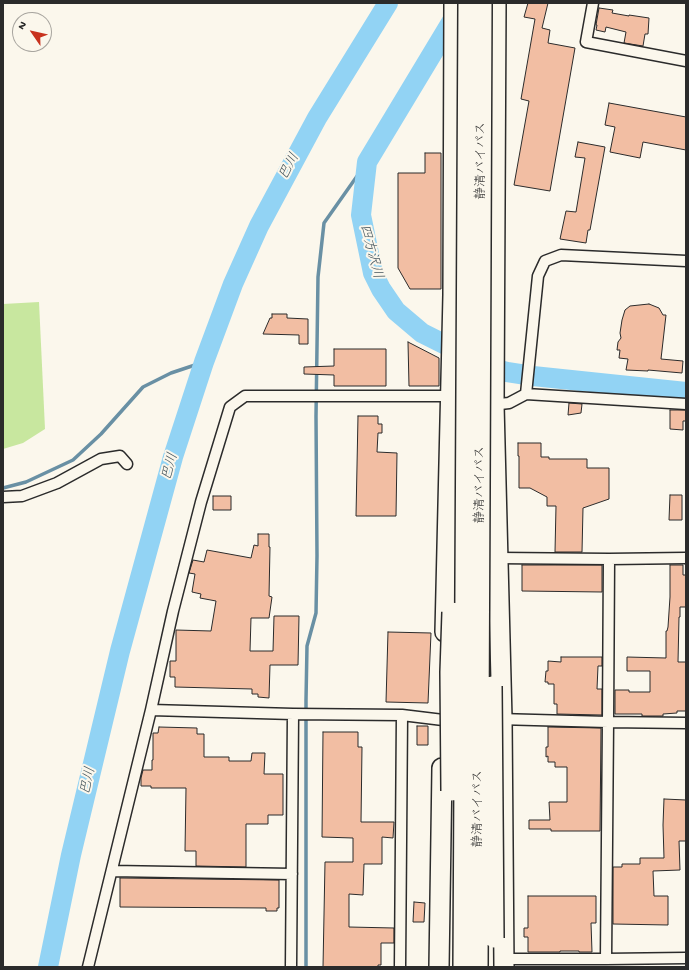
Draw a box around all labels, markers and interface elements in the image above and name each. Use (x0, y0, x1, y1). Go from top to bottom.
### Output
north arrow (12, 12, 52, 52)
text: N (16, 20, 30, 32)
street label: 静清バイパス (474, 122, 490, 200)
water label: 巴川 (276, 151, 304, 183)
water label: 四方沢川 (355, 223, 385, 281)
street label: 静清バイパス (473, 446, 489, 524)
water label: 巴川 (159, 451, 183, 483)
water label: 巴川 (78, 765, 100, 797)
street label: 静清バイパス (471, 770, 487, 848)

